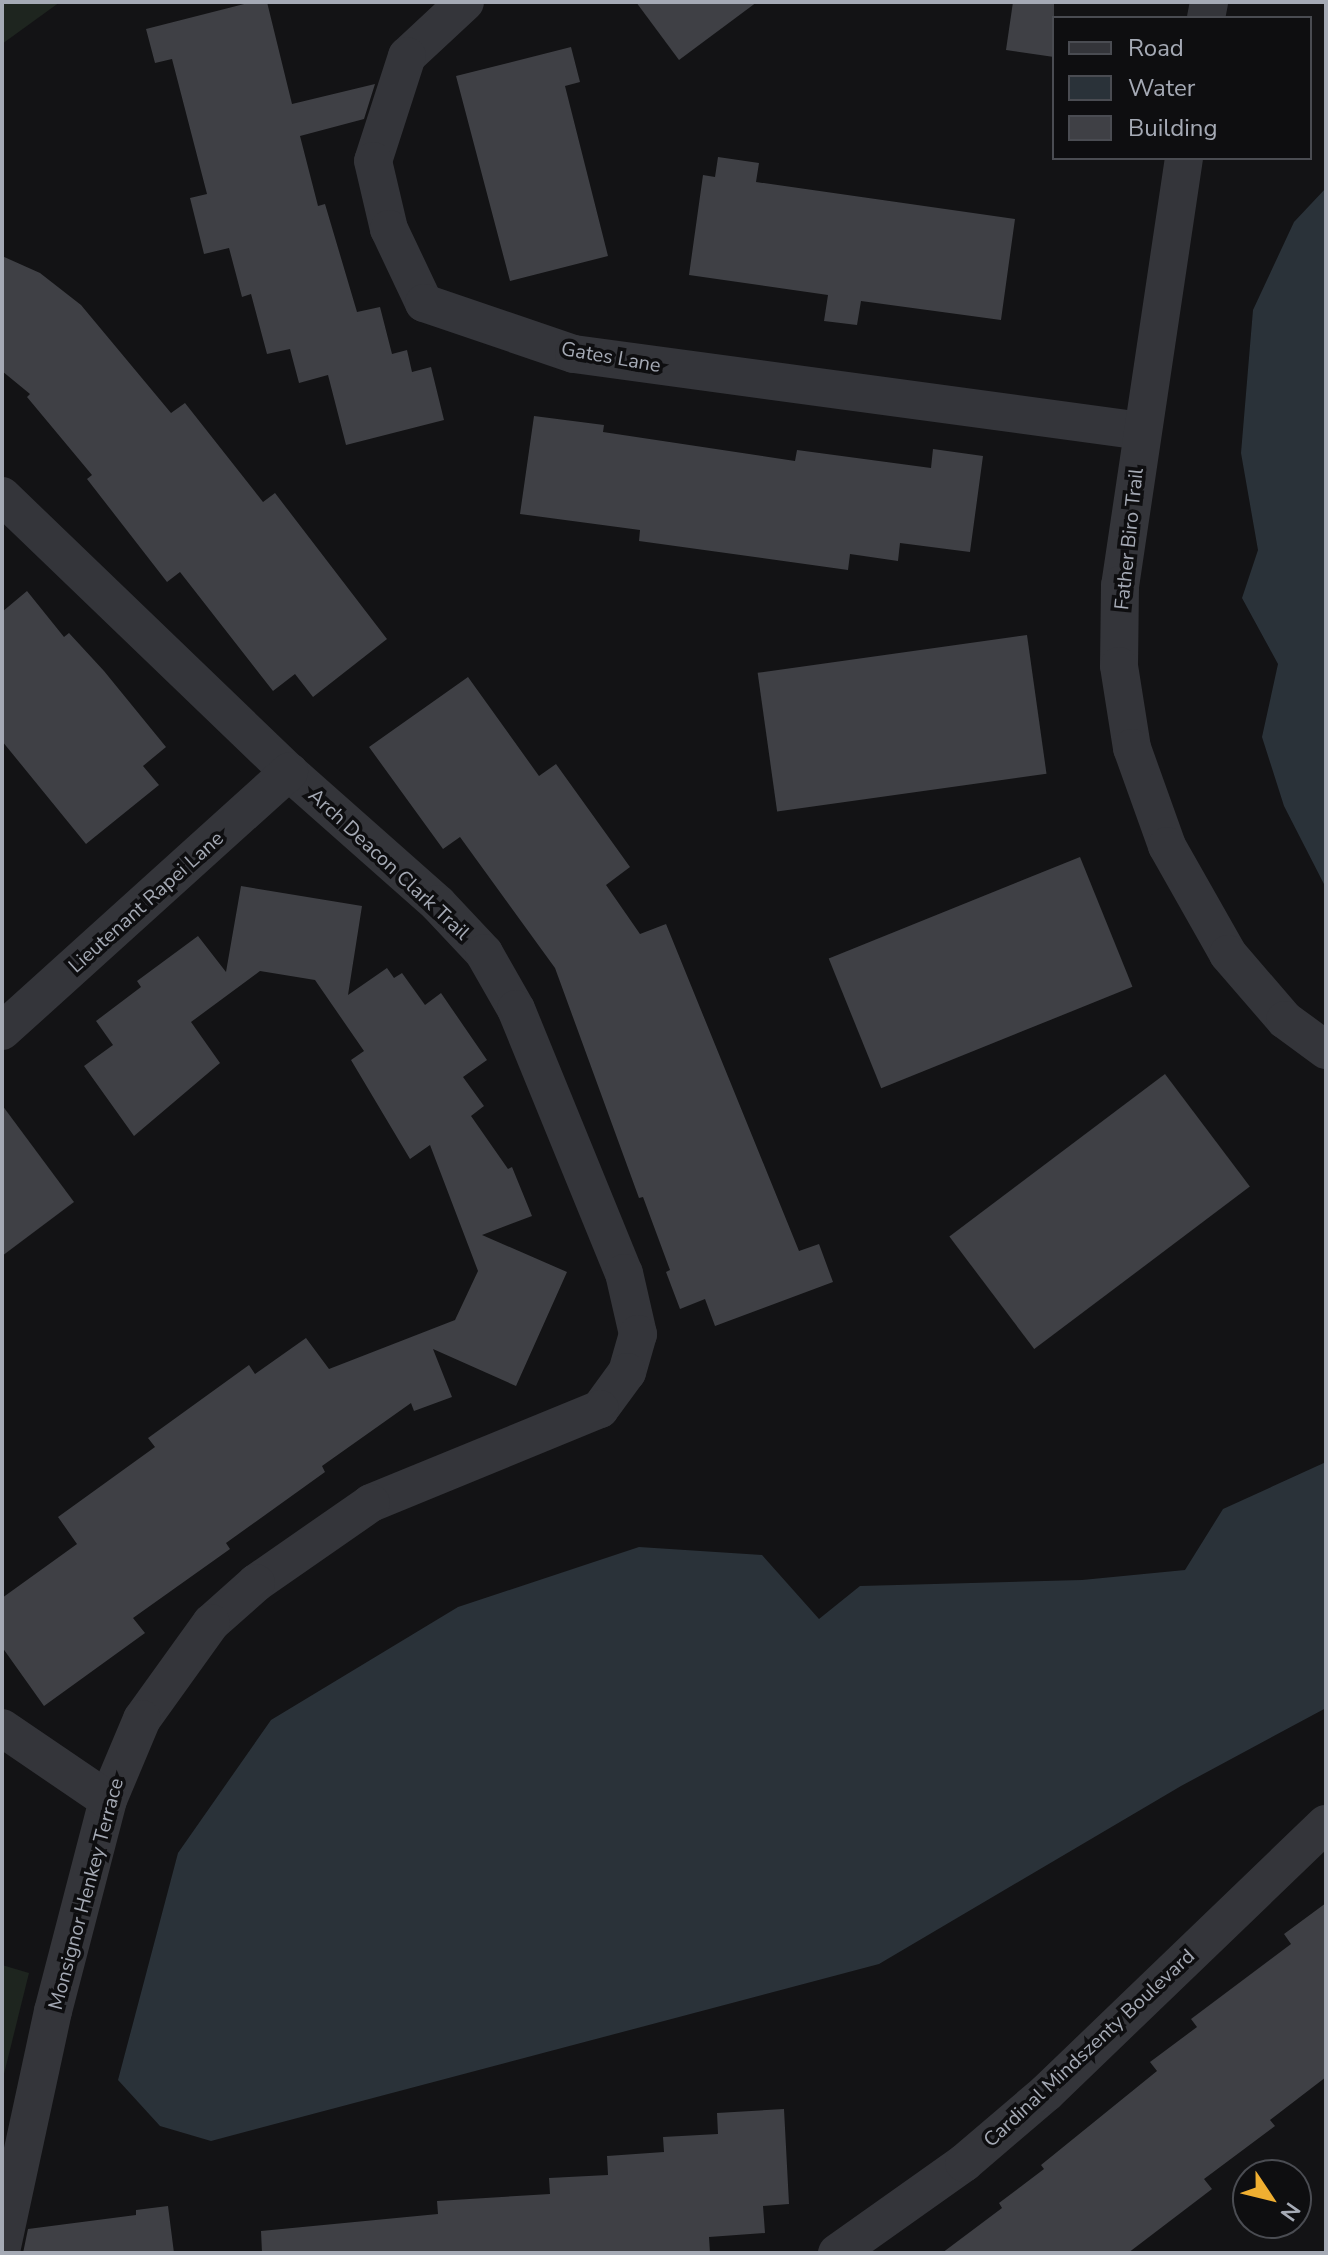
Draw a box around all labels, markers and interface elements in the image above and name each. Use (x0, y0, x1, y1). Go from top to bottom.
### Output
legend (1052, 16, 1312, 160)
text: Road (1128, 32, 1184, 64)
text: Water (1128, 72, 1195, 104)
text: Building (1128, 112, 1218, 144)
street label: Gates Lane (559, 336, 663, 378)
street label: Father Biro Trail (1110, 467, 1148, 611)
street label: Arch Deacon Clark Trail (304, 783, 474, 945)
street label: Lieutenant Rapei Lane (64, 826, 228, 978)
street label: Monsignor Henkey Terrace (43, 1776, 129, 2012)
street label: Cardinal Mindszenty Boulevard (979, 1944, 1199, 2152)
north arrow (1232, 2159, 1312, 2239)
text: N (1273, 2196, 1307, 2227)

